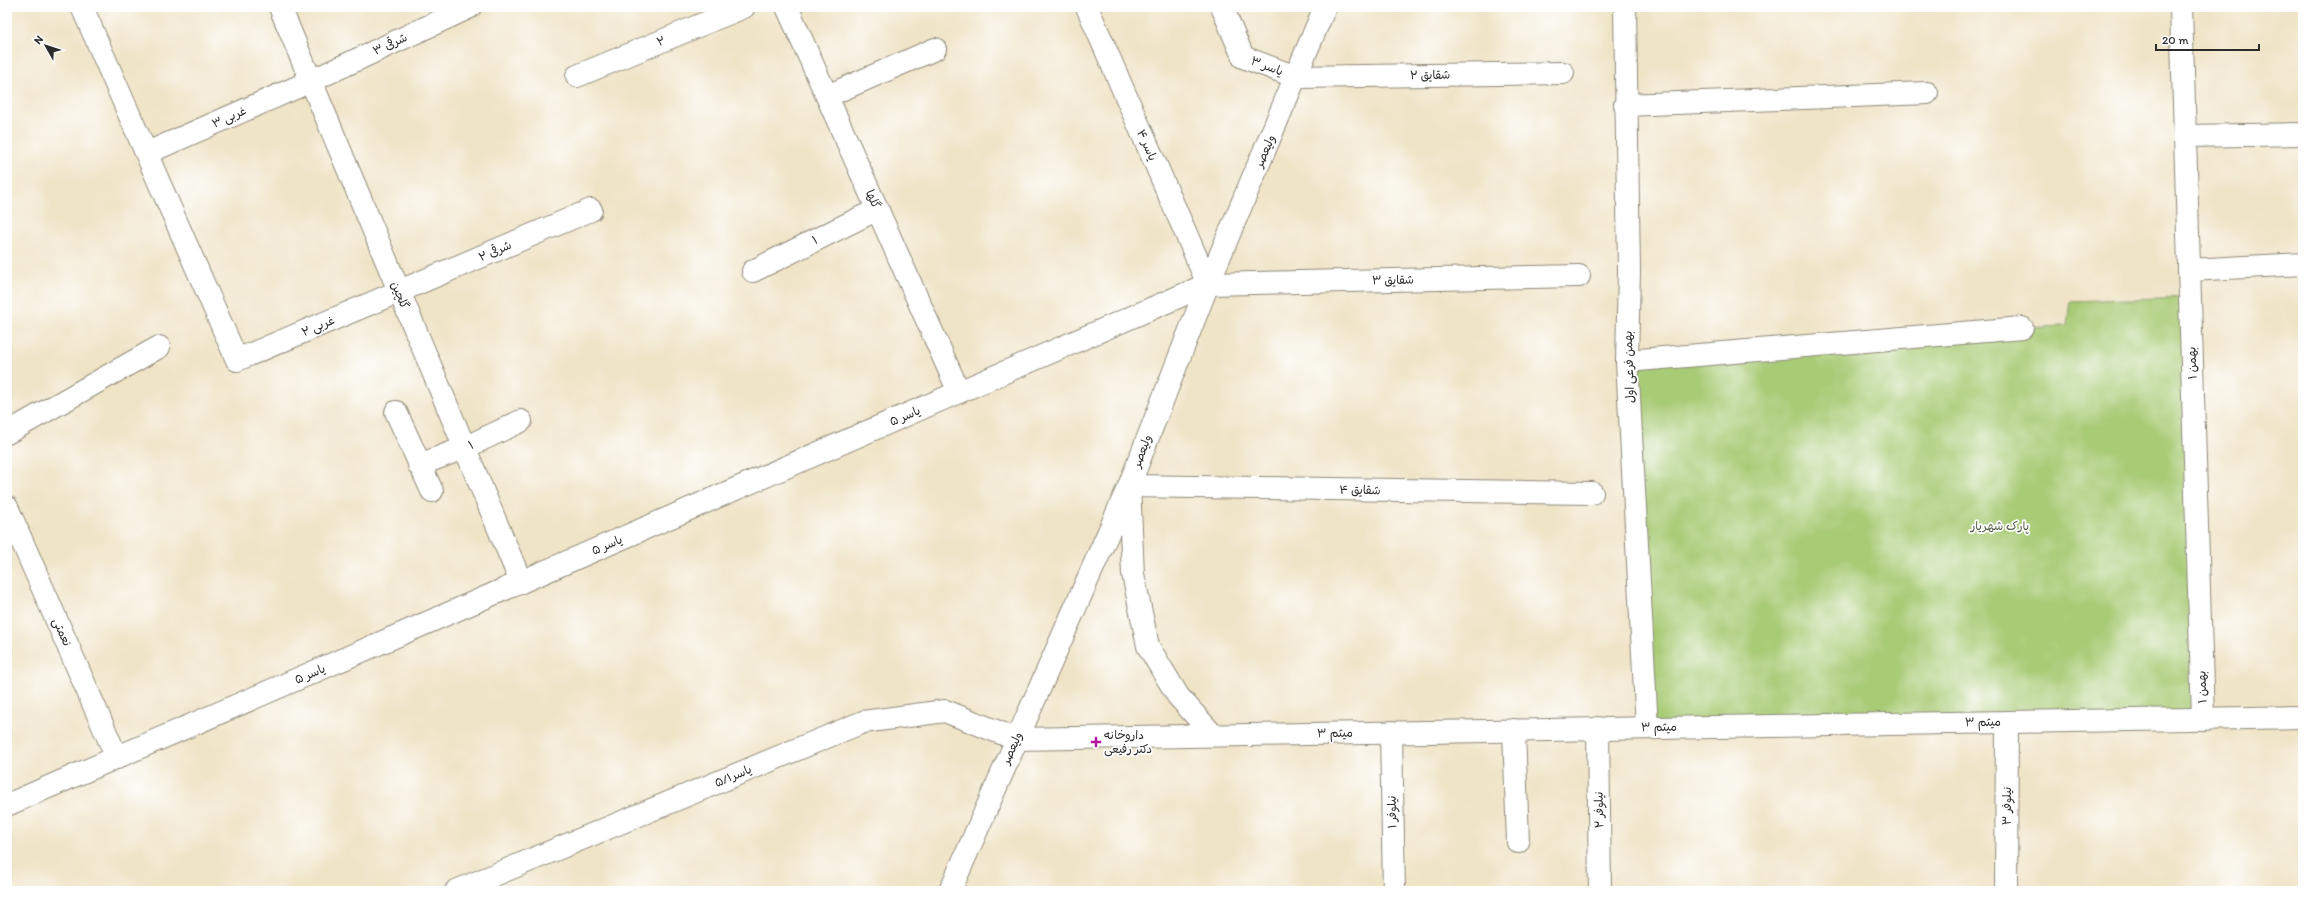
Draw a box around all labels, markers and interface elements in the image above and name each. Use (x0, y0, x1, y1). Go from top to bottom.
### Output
north arrow (26, 26, 66, 66)
scale bar (2156, 26, 2259, 52)
street label: ۳ شرقی (371, 30, 409, 58)
text: N (31, 33, 46, 47)
street label: ۲ (655, 33, 667, 49)
text: 20 m (2162, 33, 2189, 47)
street label: یاسر ۳ (1249, 53, 1285, 79)
street label: شقایق ۲ (1410, 68, 1450, 82)
street label: ۳ غربی (210, 103, 249, 132)
street label: یاسر ۴ (1134, 127, 1160, 163)
street label: ولیعصر (1252, 133, 1279, 171)
street label: گلها (863, 187, 883, 211)
street label: ۱ (810, 233, 820, 247)
street label: ۲ شرقی (476, 238, 514, 264)
street label: شقایق ۳ (1372, 273, 1414, 287)
street label: گلچین (388, 279, 412, 311)
street label: ۲ غربی (299, 313, 337, 340)
street label: بهمن فرعی اول (1621, 330, 1638, 404)
street label: بهمن ۱ (2184, 346, 2201, 380)
street label: یاسر ۵ (888, 403, 922, 429)
street label: ولیعصر (1129, 433, 1156, 471)
street label: ۱ (466, 438, 476, 452)
street label: شقایق ۴ (1339, 483, 1381, 497)
park label: پارک شهریار (1970, 519, 2029, 534)
street label: یاسر ۵ (590, 532, 624, 558)
street label: نعمتی (49, 616, 74, 649)
street label: یاسر ۵ (293, 661, 327, 687)
street label: بهمن ۱ (2194, 670, 2211, 704)
street label: میثم ۳ (1965, 715, 2001, 731)
street label: میثم ۳ (1641, 720, 1677, 736)
street label: میثم ۳ (1317, 726, 1353, 742)
place label: داروخانه دکتر رفیعی (1104, 728, 1152, 757)
street label: ولیعصر (998, 730, 1026, 768)
marker: داروخانه دکتر رفیعی (1091, 737, 1101, 747)
street label: یاسر۵/۱ (712, 762, 754, 790)
street label: نیلوفر ۳ (2000, 787, 2015, 825)
street label: نیلوفر ۲ (1592, 791, 1607, 829)
street label: نیلوفر ۱ (1385, 795, 1400, 829)

